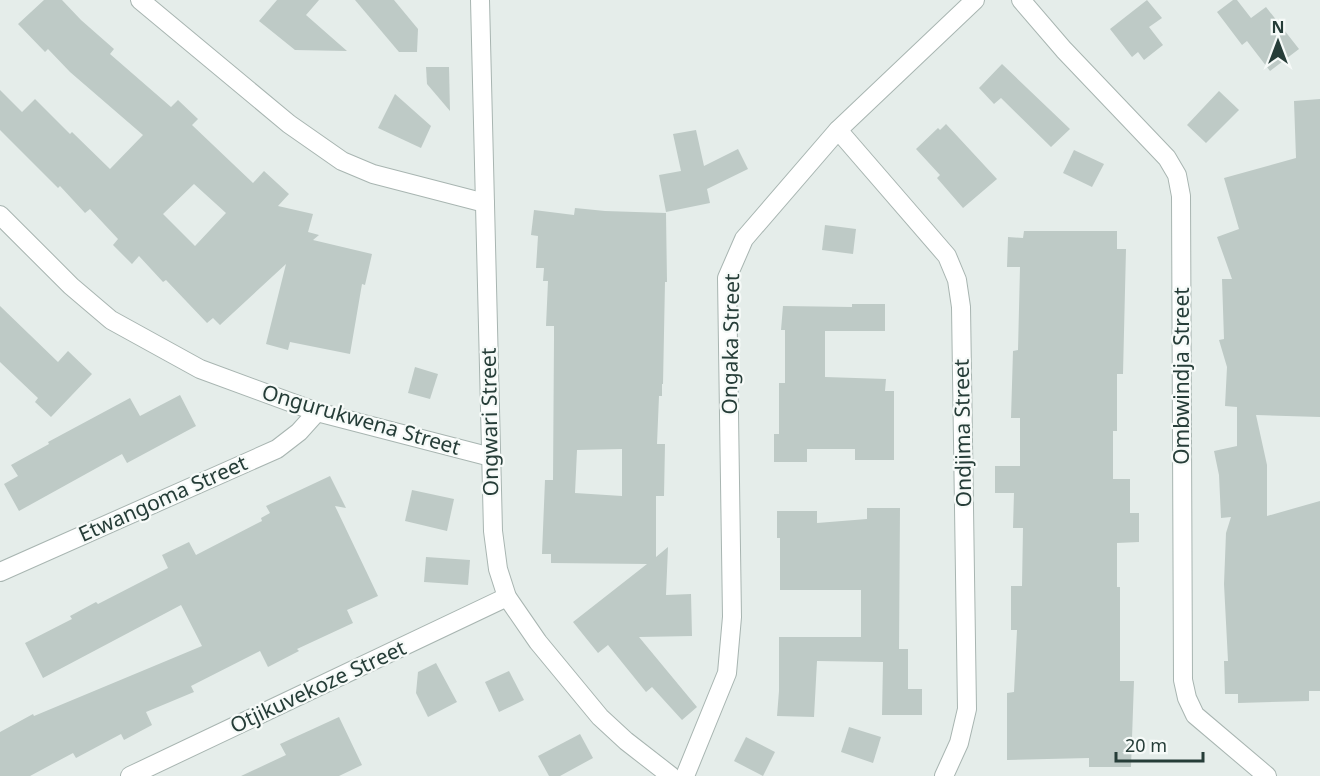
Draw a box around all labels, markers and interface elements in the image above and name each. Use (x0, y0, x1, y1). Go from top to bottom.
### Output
north arrow (1248, 12, 1308, 72)
text: N (1271, 16, 1285, 38)
street label: Ongaka Street (715, 273, 745, 415)
street label: Ombwindja Street (1167, 287, 1195, 465)
street label: Ongwari Street (474, 347, 504, 497)
street label: Ondjima Street (947, 358, 977, 508)
street label: Ongurukwena Street (259, 377, 464, 461)
street label: Etwangoma Street (74, 448, 252, 548)
street label: Otjikuvekoze Street (225, 633, 410, 739)
scale bar (1116, 725, 1203, 763)
text: 20 m (1125, 733, 1167, 757)

